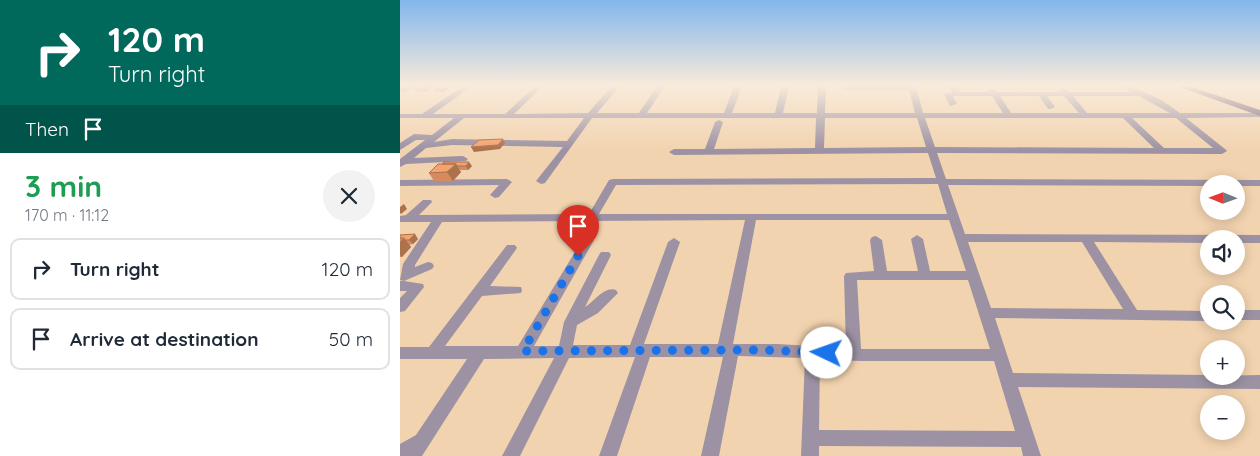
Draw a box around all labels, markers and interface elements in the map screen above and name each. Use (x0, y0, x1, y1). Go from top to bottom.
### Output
text: 120 m (108, 17, 205, 61)
icon: right (25, 20, 90, 85)
text: Turn right (108, 60, 205, 88)
icon: arrive (79, 115, 107, 143)
text: Then (25, 117, 69, 141)
text: 3 min (25, 167, 102, 205)
button: close (323, 170, 375, 222)
north arrow (1200, 175, 1245, 220)
map controls (1200, 175, 1245, 440)
text: 170 m · 11:12 (25, 205, 109, 225)
pin (557, 205, 599, 256)
icon: arrive (564, 212, 592, 240)
button: sound (1200, 230, 1245, 275)
icon: right (27, 255, 55, 283)
text: Turn right (70, 257, 159, 281)
text: 120 m (322, 257, 373, 281)
button: search (1200, 285, 1245, 330)
icon: arrive (27, 325, 55, 353)
position arrow (800, 326, 852, 378)
text: Arrive at destination (70, 327, 259, 351)
text: 50 m (329, 327, 373, 351)
button: + (1200, 340, 1245, 385)
button: − (1200, 395, 1245, 440)

